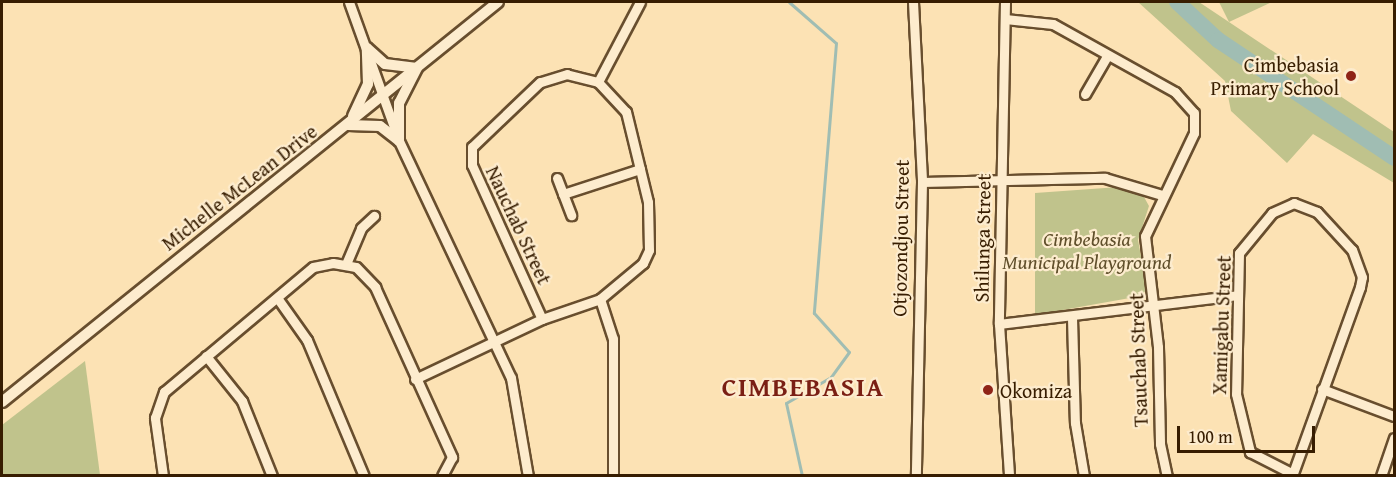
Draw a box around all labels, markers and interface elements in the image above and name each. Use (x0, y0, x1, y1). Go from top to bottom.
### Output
place label: Cimbebasia Primary School (1210, 52, 1339, 99)
marker: Cimbebasia Primary School (1344, 69, 1358, 83)
street label: Michelle McLean Drive (157, 119, 321, 255)
street label: Otjozondjou Street (887, 159, 913, 317)
street label: Nauchab Street (481, 162, 557, 288)
street label: Shilunga Street (969, 173, 995, 303)
park label: Cimbebasia Municipal Playground (1002, 226, 1172, 273)
street label: Xamigabu Street (1207, 255, 1235, 395)
street label: Tsauchab Street (1124, 293, 1152, 427)
district label: CIMBEBASIA (722, 371, 884, 403)
place label: Okomiza (1000, 378, 1072, 402)
marker: Okomiza (981, 383, 995, 397)
scale bar (1180, 414, 1318, 452)
text: 100 m (1188, 423, 1233, 450)

